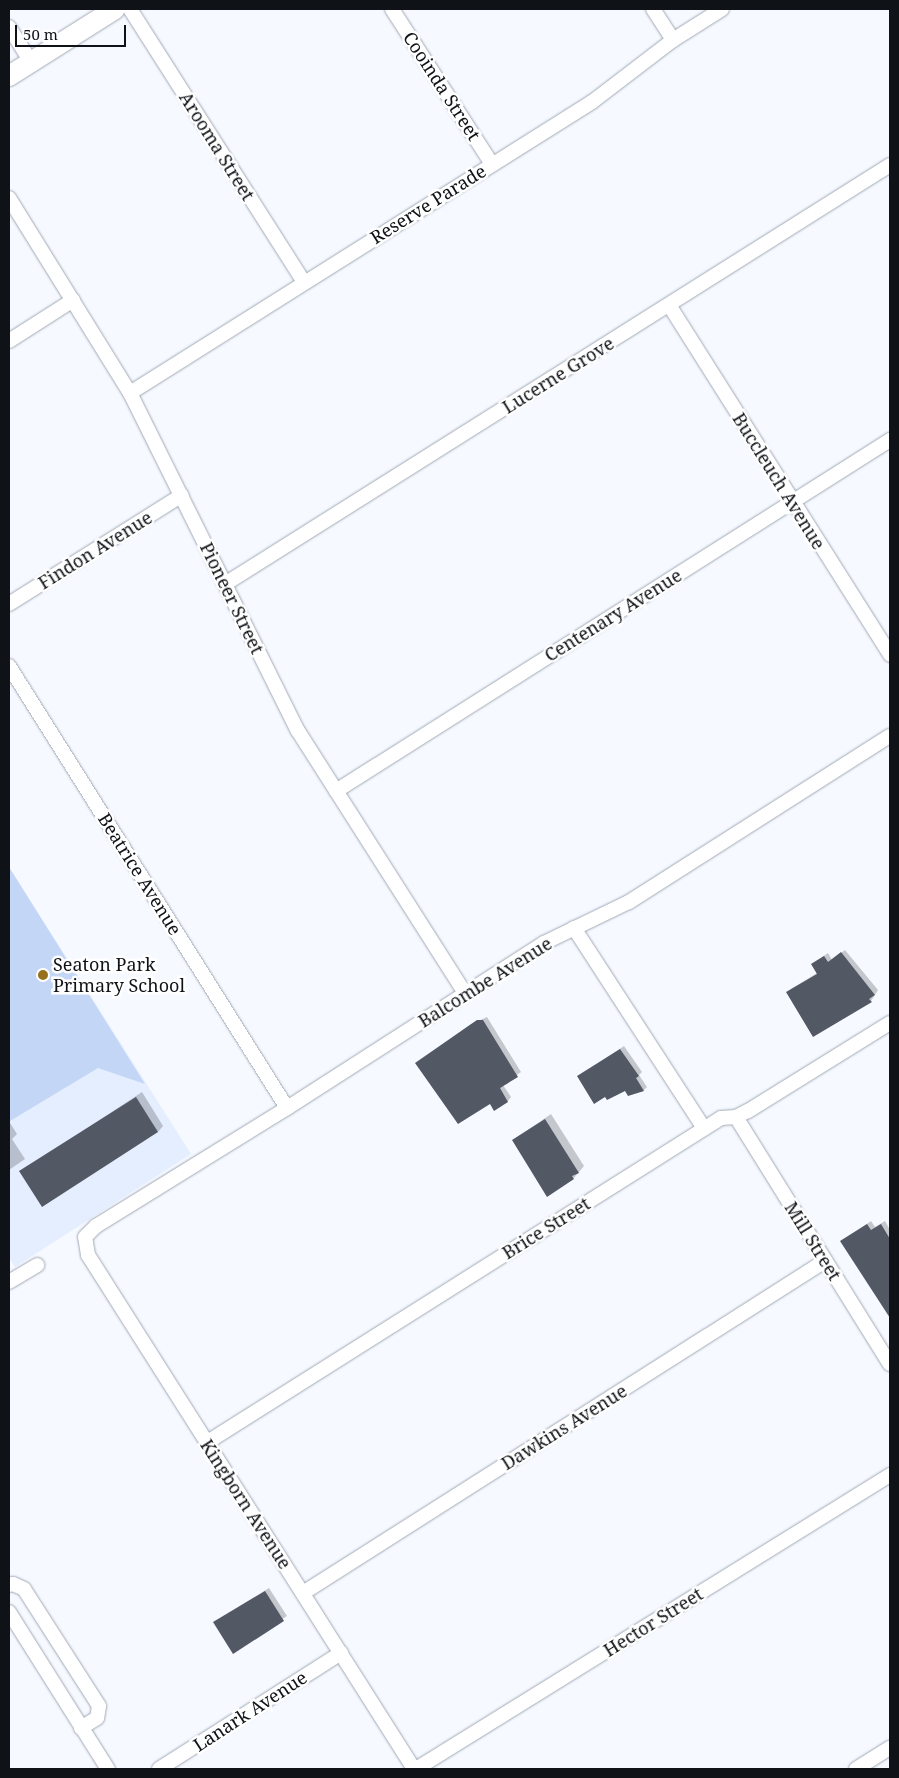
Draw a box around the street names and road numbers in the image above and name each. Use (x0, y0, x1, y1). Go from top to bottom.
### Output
street label: Cooinda Street (399, 28, 485, 144)
street label: Arooma Street (175, 88, 259, 204)
street label: Reserve Parade (366, 160, 490, 248)
street label: Lucerne Grove (498, 332, 618, 418)
street label: Buccleuch Avenue (728, 409, 830, 553)
street label: Findon Avenue (34, 506, 156, 594)
street label: Pioneer Street (196, 539, 268, 657)
street label: Centenary Avenue (540, 564, 686, 666)
street label: Beatrice Avenue (94, 809, 186, 939)
street label: Balcombe Avenue (414, 932, 556, 1032)
street label: Brice Street (498, 1193, 594, 1263)
street label: Mill Street (780, 1198, 846, 1284)
street label: Dawkins Avenue (497, 1380, 631, 1474)
street label: Kingborn Avenue (196, 1435, 296, 1573)
street label: Hector Street (599, 1583, 707, 1661)
street label: Lanark Avenue (189, 1666, 311, 1756)

